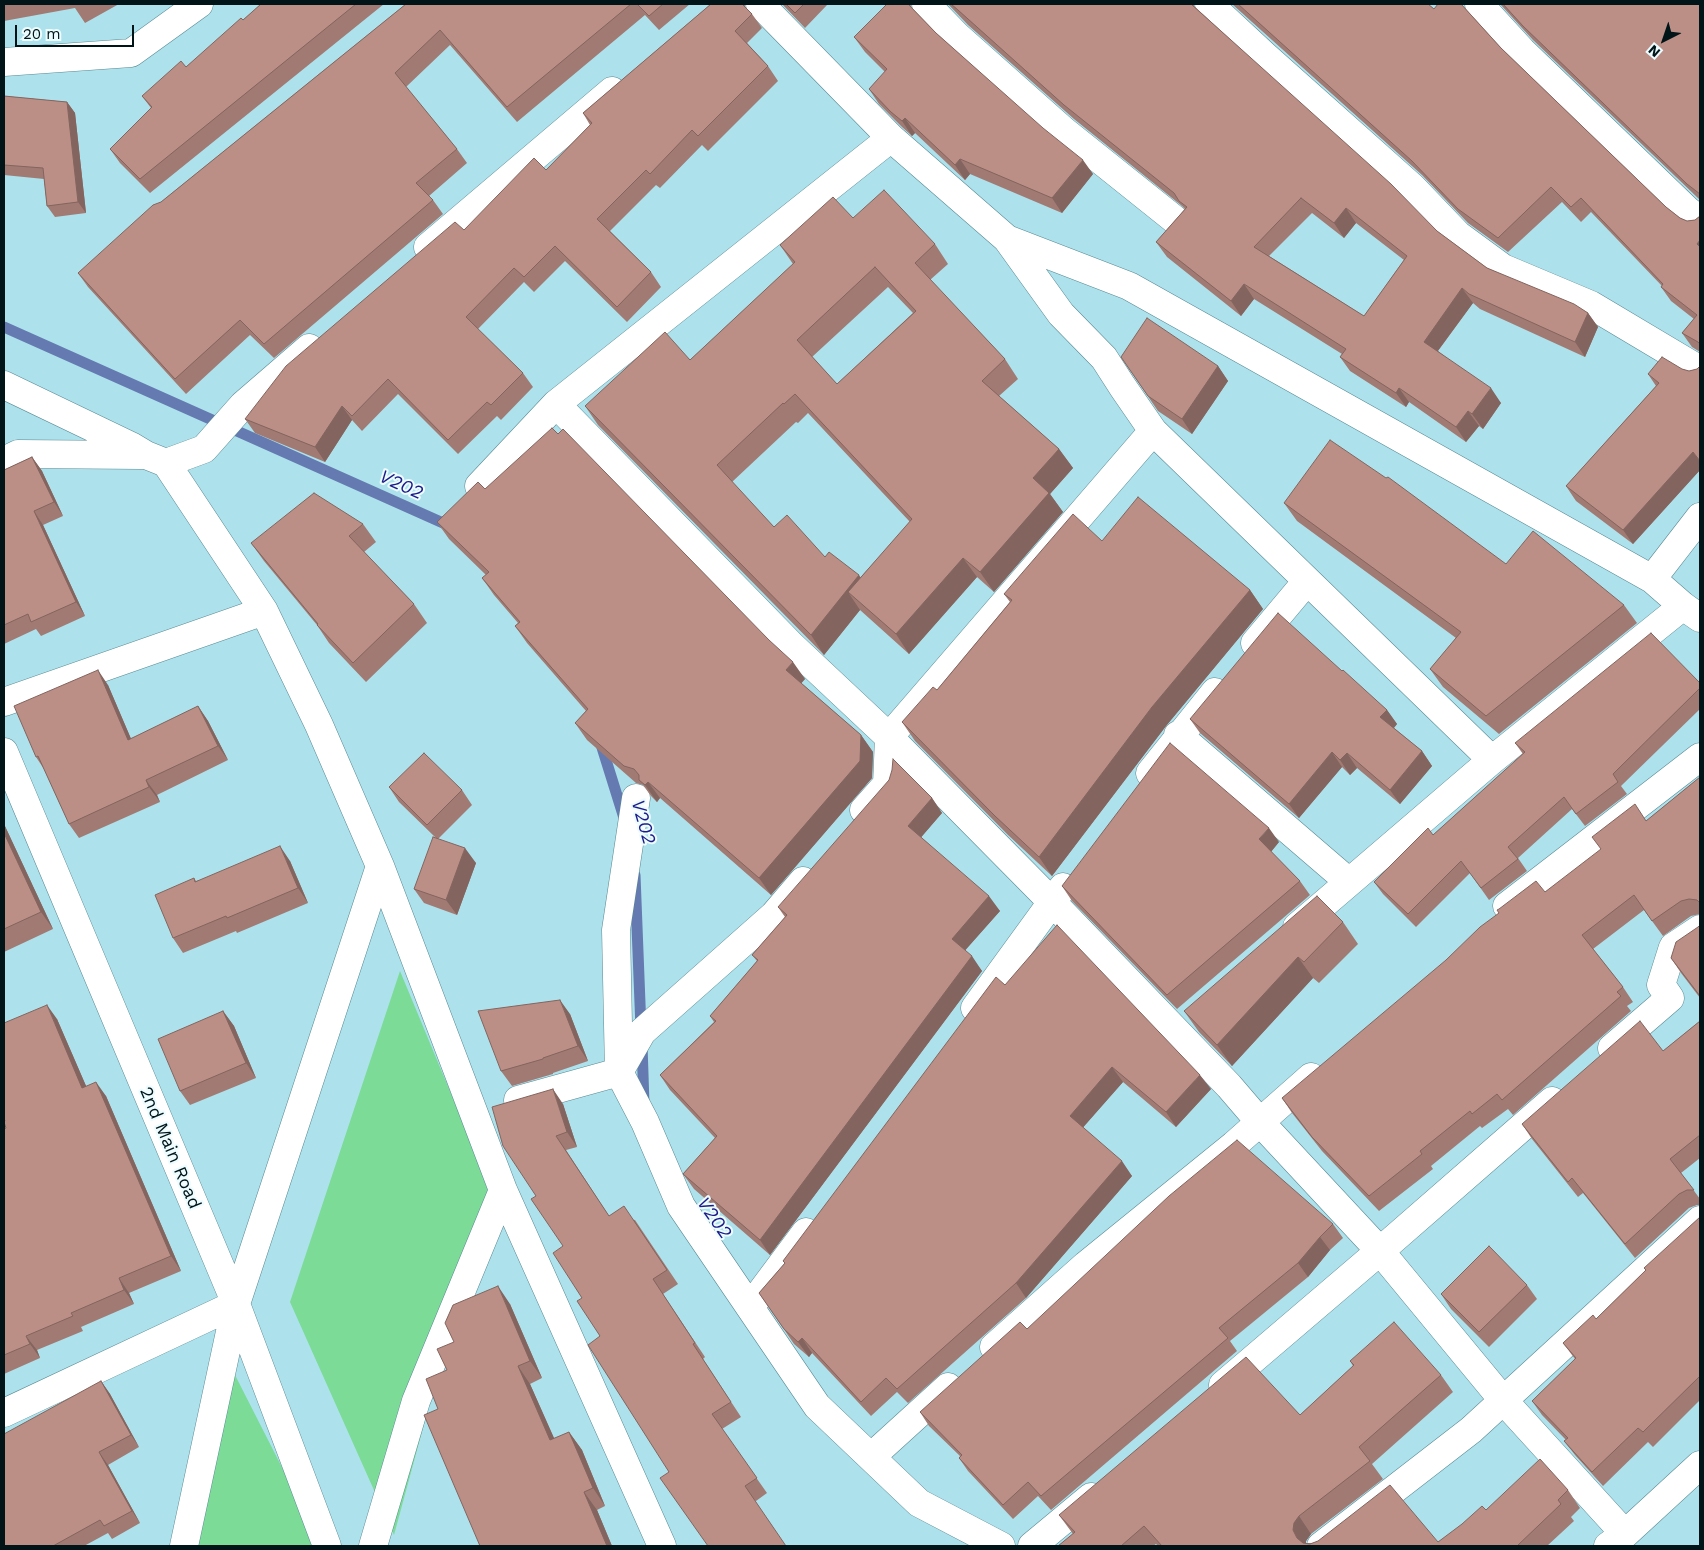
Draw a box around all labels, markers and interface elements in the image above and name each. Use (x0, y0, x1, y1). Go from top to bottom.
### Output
scale bar (18, 15, 136, 47)
north arrow (1639, 15, 1689, 65)
text: 20 m (23, 25, 61, 43)
text: N (1645, 42, 1663, 61)
water label: V202 (376, 465, 426, 505)
water label: V202 (626, 797, 660, 847)
street label: 2nd Main Road (135, 1084, 205, 1212)
water label: V202 (692, 1193, 736, 1243)

